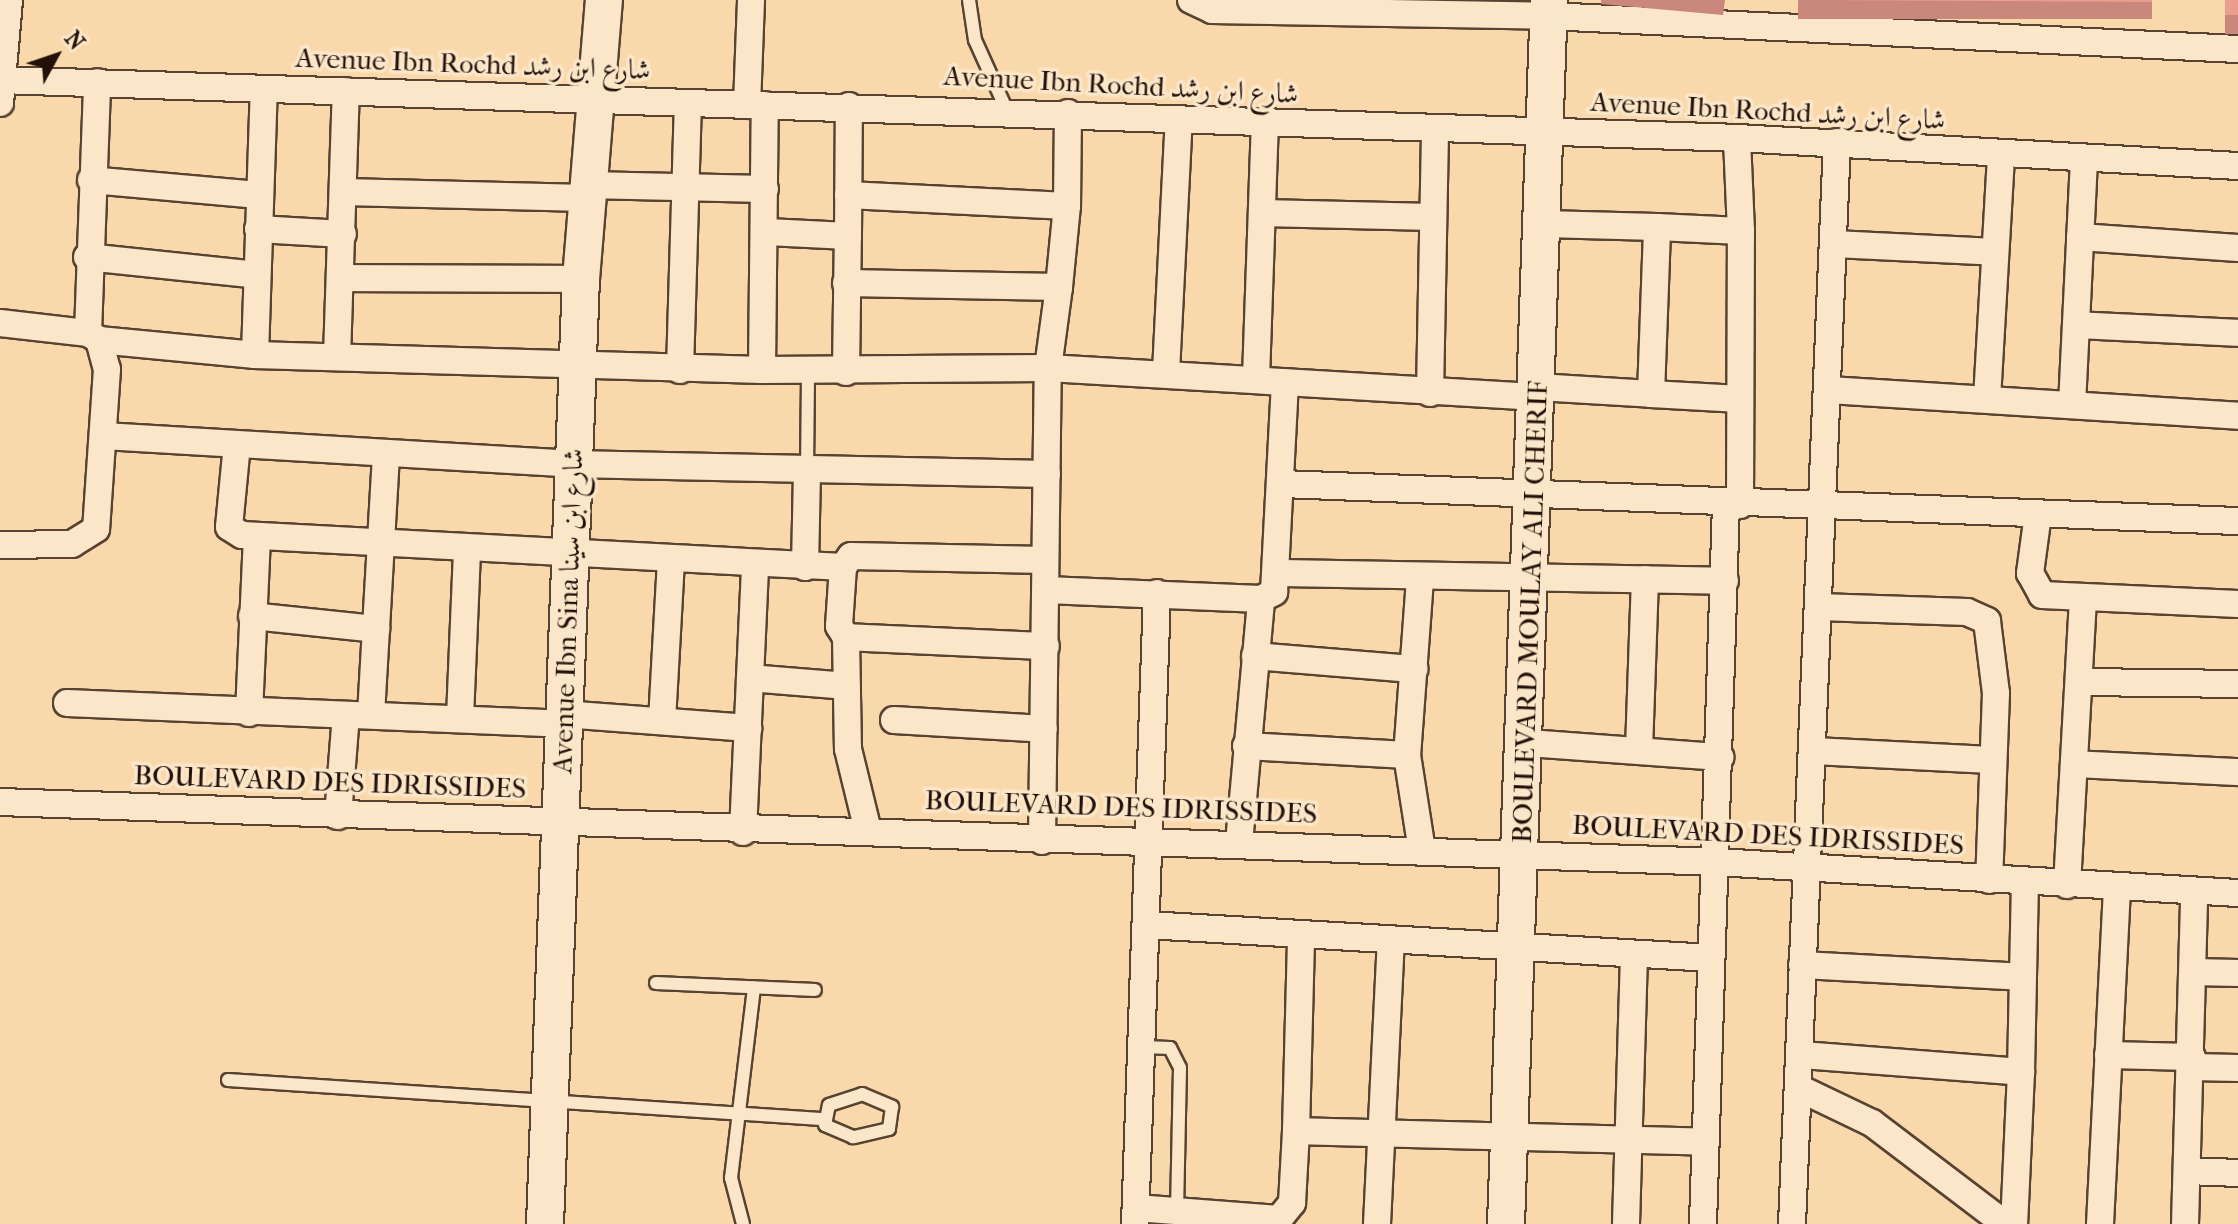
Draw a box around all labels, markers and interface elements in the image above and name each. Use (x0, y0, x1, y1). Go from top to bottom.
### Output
north arrow (16, 16, 96, 96)
text: N (59, 26, 90, 55)
street label: Avenue Ibn Rochd شارع ابن رشد (295, 41, 651, 87)
street label: Avenue Ibn Rochd شارع ابن رشد (943, 59, 1299, 111)
street label: Avenue Ibn Rochd شارع ابن رشد (1590, 85, 1946, 137)
street label: BOULEVARD MOULAY ALI CHERIF (1505, 380, 1555, 844)
street label: Avenue Ibn Sina شارع ابن سينا (546, 448, 590, 774)
street label: BOULEVARD DES IDRISSIDES (133, 758, 527, 806)
street label: BOULEVARD DES IDRISSIDES (924, 783, 1318, 831)
street label: BOULEVARD DES IDRISSIDES (1571, 808, 1965, 862)

